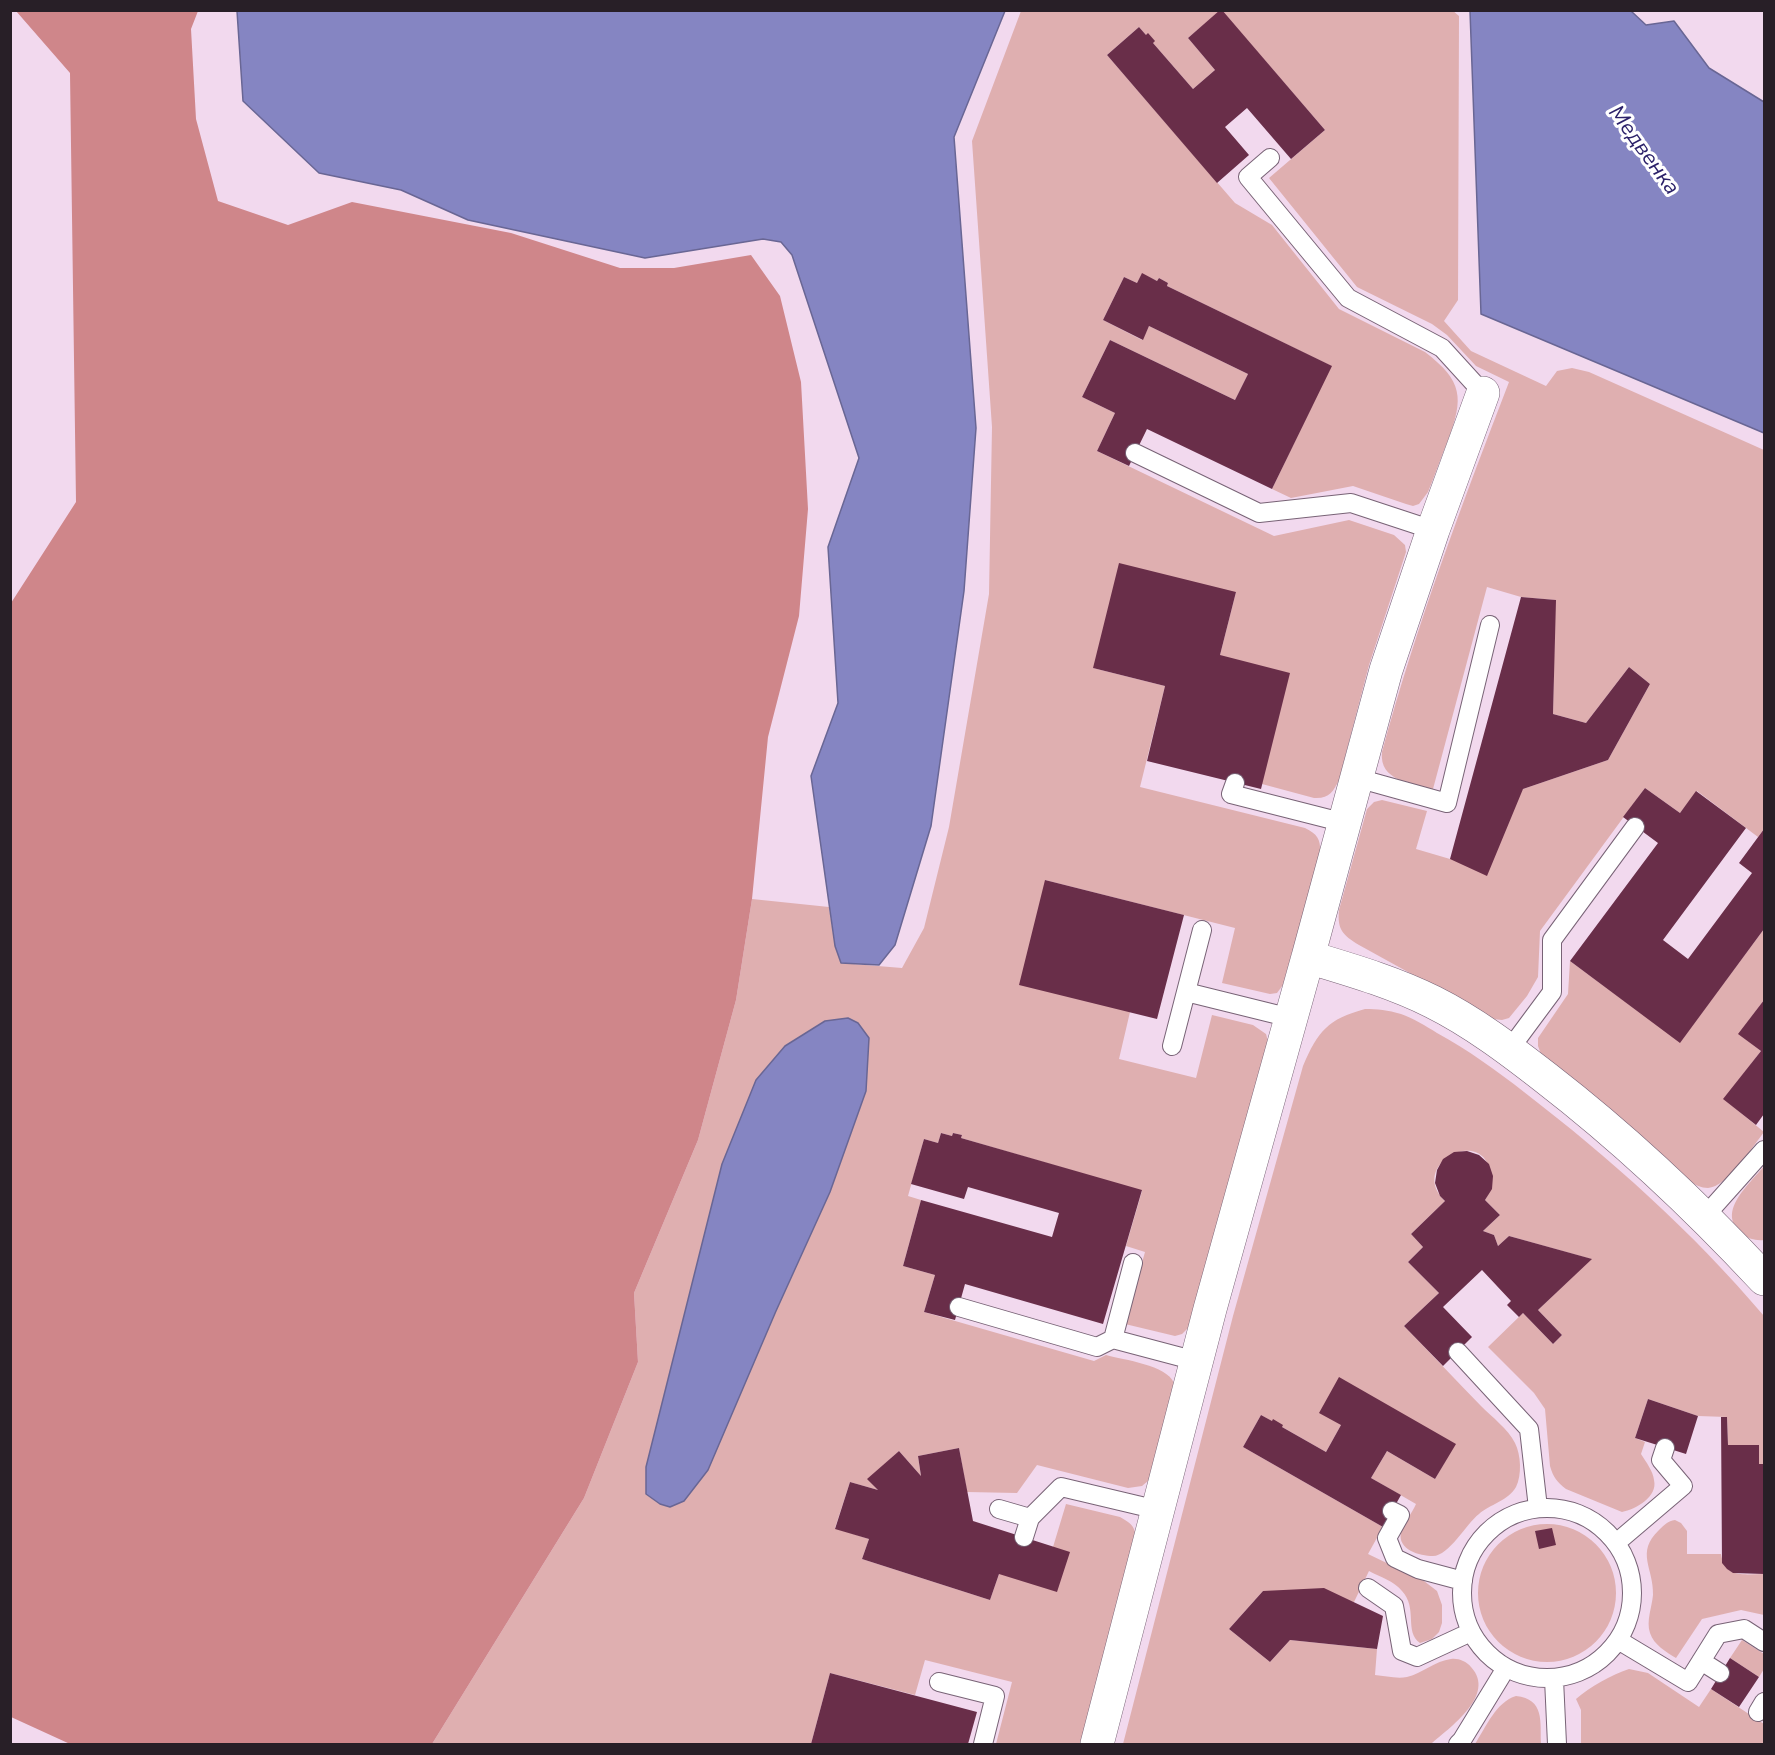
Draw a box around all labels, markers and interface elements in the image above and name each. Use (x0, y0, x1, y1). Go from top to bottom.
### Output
water label: Медвенка (1602, 101, 1684, 201)

